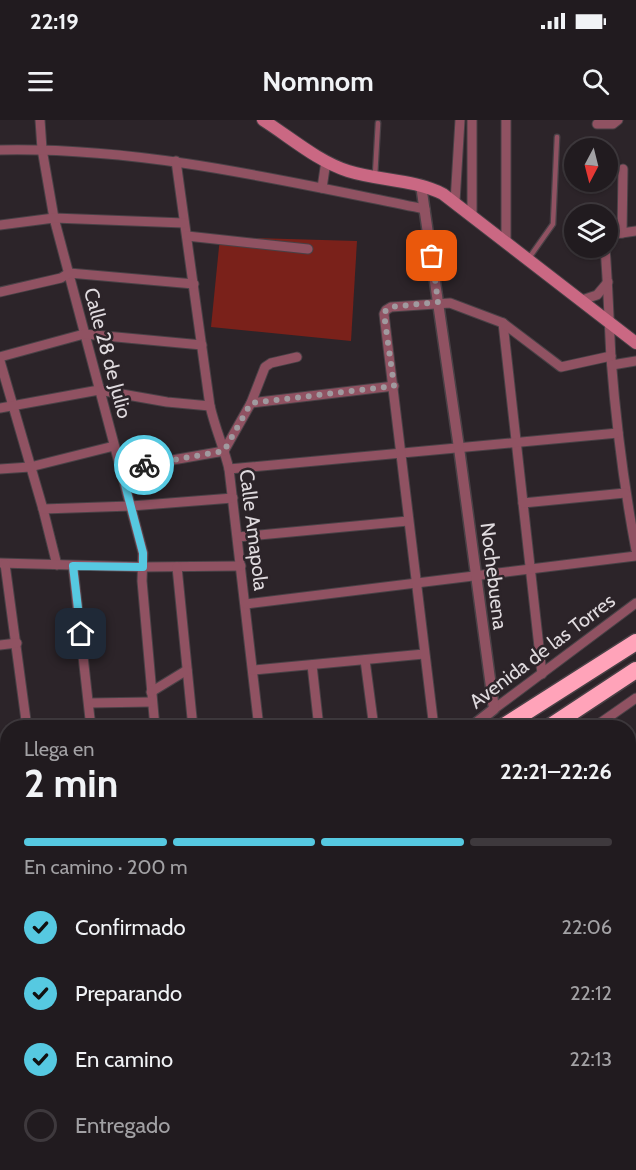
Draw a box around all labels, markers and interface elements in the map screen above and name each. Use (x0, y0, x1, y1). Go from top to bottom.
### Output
text: 22:19 (30, 8, 79, 35)
icon: menu (24, 65, 57, 98)
text: Nomnom (262, 65, 374, 98)
icon: search (579, 65, 612, 98)
north arrow (564, 138, 618, 192)
map controls (564, 138, 618, 258)
button: layers (564, 204, 618, 258)
pin (406, 230, 457, 281)
icon: bag (415, 239, 448, 272)
street label: Calle 28 de Julio (79, 285, 137, 421)
courier (114, 435, 174, 495)
icon: bike (128, 449, 161, 482)
street label: Calle Amapola (235, 468, 273, 592)
street label: Nochebuena (476, 521, 513, 631)
street label: Avenida de las Torres (464, 588, 620, 714)
pin (55, 608, 106, 659)
icon: home (64, 617, 97, 650)
text: Llega en (24, 737, 94, 761)
text: 22:21–22:26 (500, 758, 612, 785)
text: 2 min (24, 759, 118, 807)
text: En camino · 200 m (24, 855, 187, 879)
icon: check (24, 911, 57, 944)
text: Confirmado (75, 914, 186, 941)
text: 22:06 (562, 915, 612, 939)
icon: check (24, 977, 57, 1010)
text: Preparando (75, 980, 182, 1007)
text: 22:12 (570, 981, 612, 1005)
icon: check (24, 1043, 57, 1076)
text: En camino (75, 1046, 173, 1073)
text: 22:13 (570, 1047, 612, 1071)
text: Entregado (75, 1112, 170, 1139)

